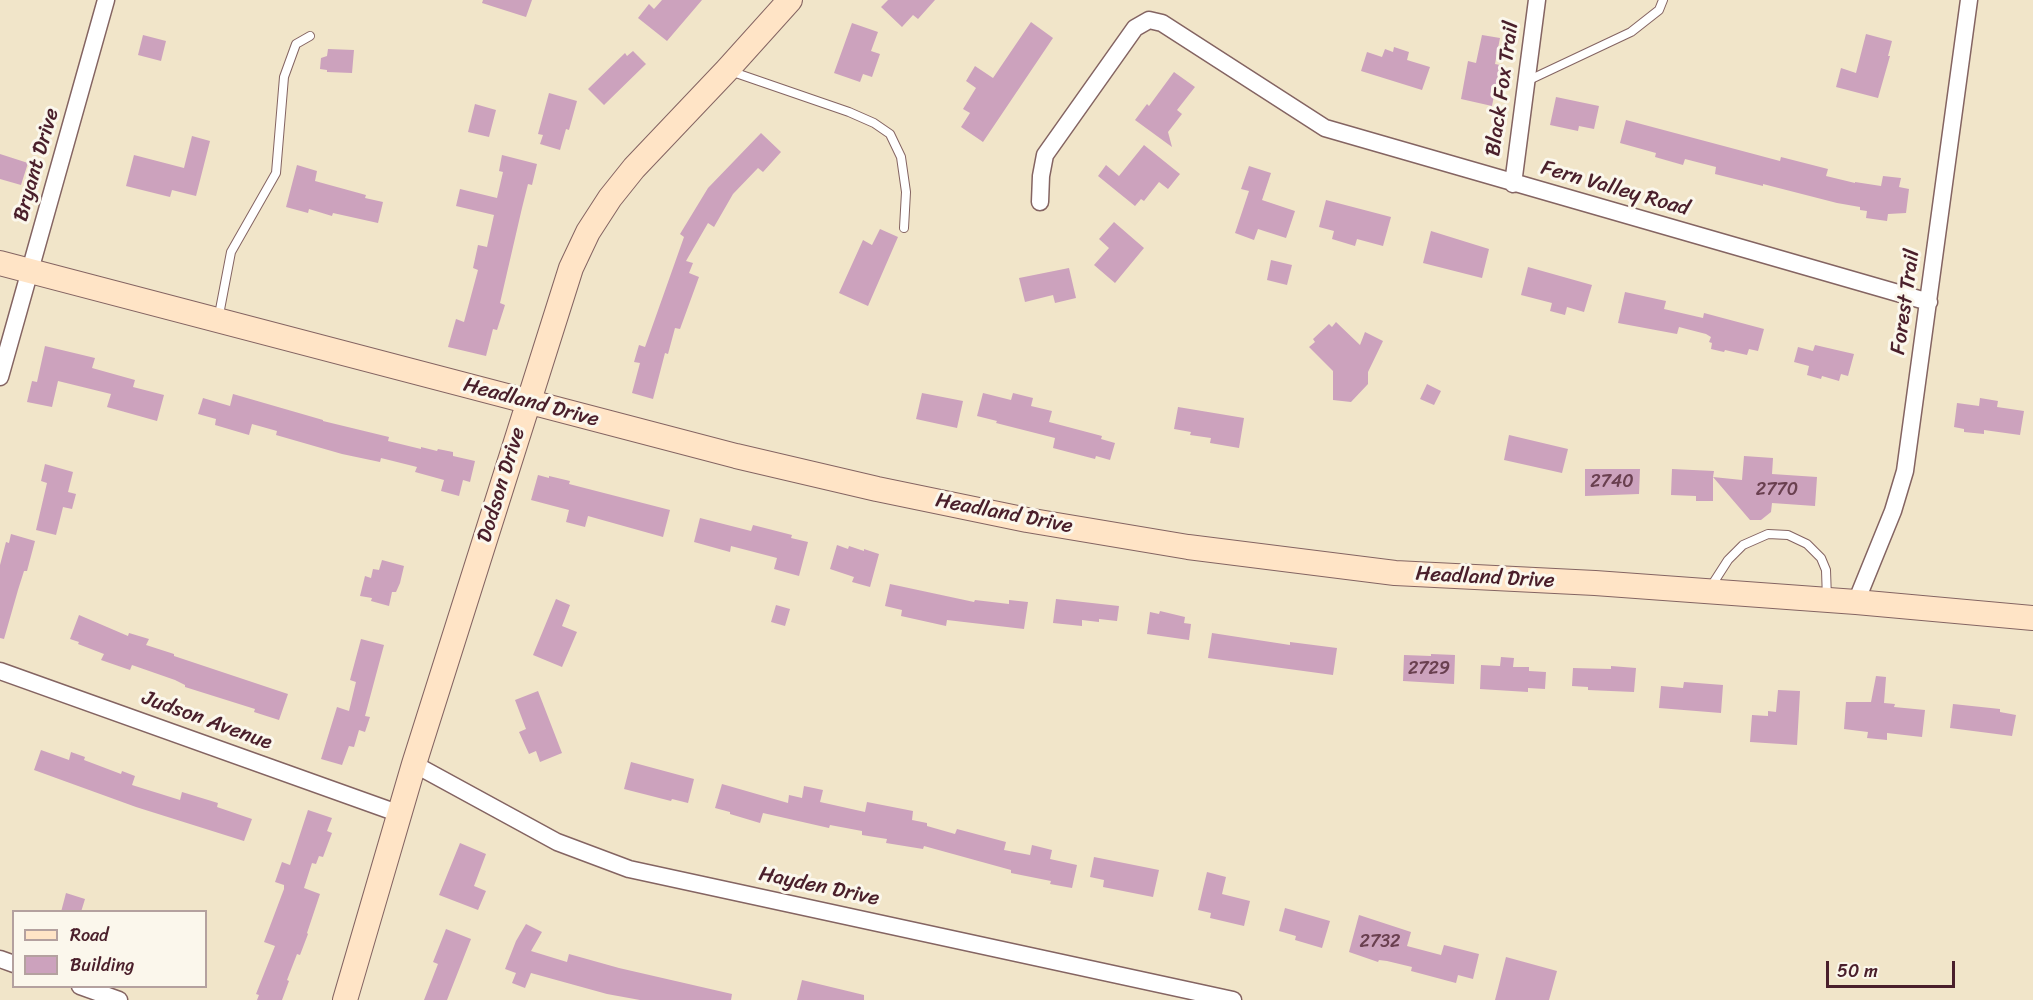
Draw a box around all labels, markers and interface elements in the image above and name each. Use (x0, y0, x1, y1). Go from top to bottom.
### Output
street label: Black Fox Trail (1481, 20, 1525, 158)
street label: Bryant Drive (9, 105, 65, 225)
street label: Fern Valley Road (1538, 156, 1692, 222)
street label: Forest Trail (1886, 248, 1926, 356)
street label: Headland Drive (460, 373, 602, 433)
street label: Dodson Drive (473, 424, 531, 546)
house number: 2740 (1590, 471, 1634, 493)
house number: 2770 (1756, 479, 1798, 501)
street label: Headland Drive (933, 488, 1075, 540)
street label: Headland Drive (1415, 562, 1555, 594)
house number: 2729 (1408, 658, 1450, 680)
street label: Judson Avenue (139, 686, 275, 756)
street label: Hayden Drive (756, 862, 882, 912)
legend (12, 910, 207, 988)
text: Road (70, 919, 109, 951)
house number: 2732 (1360, 931, 1400, 953)
text: Building (70, 949, 134, 981)
scale bar (1829, 949, 1958, 987)
text: 50 m (1837, 955, 1878, 987)

